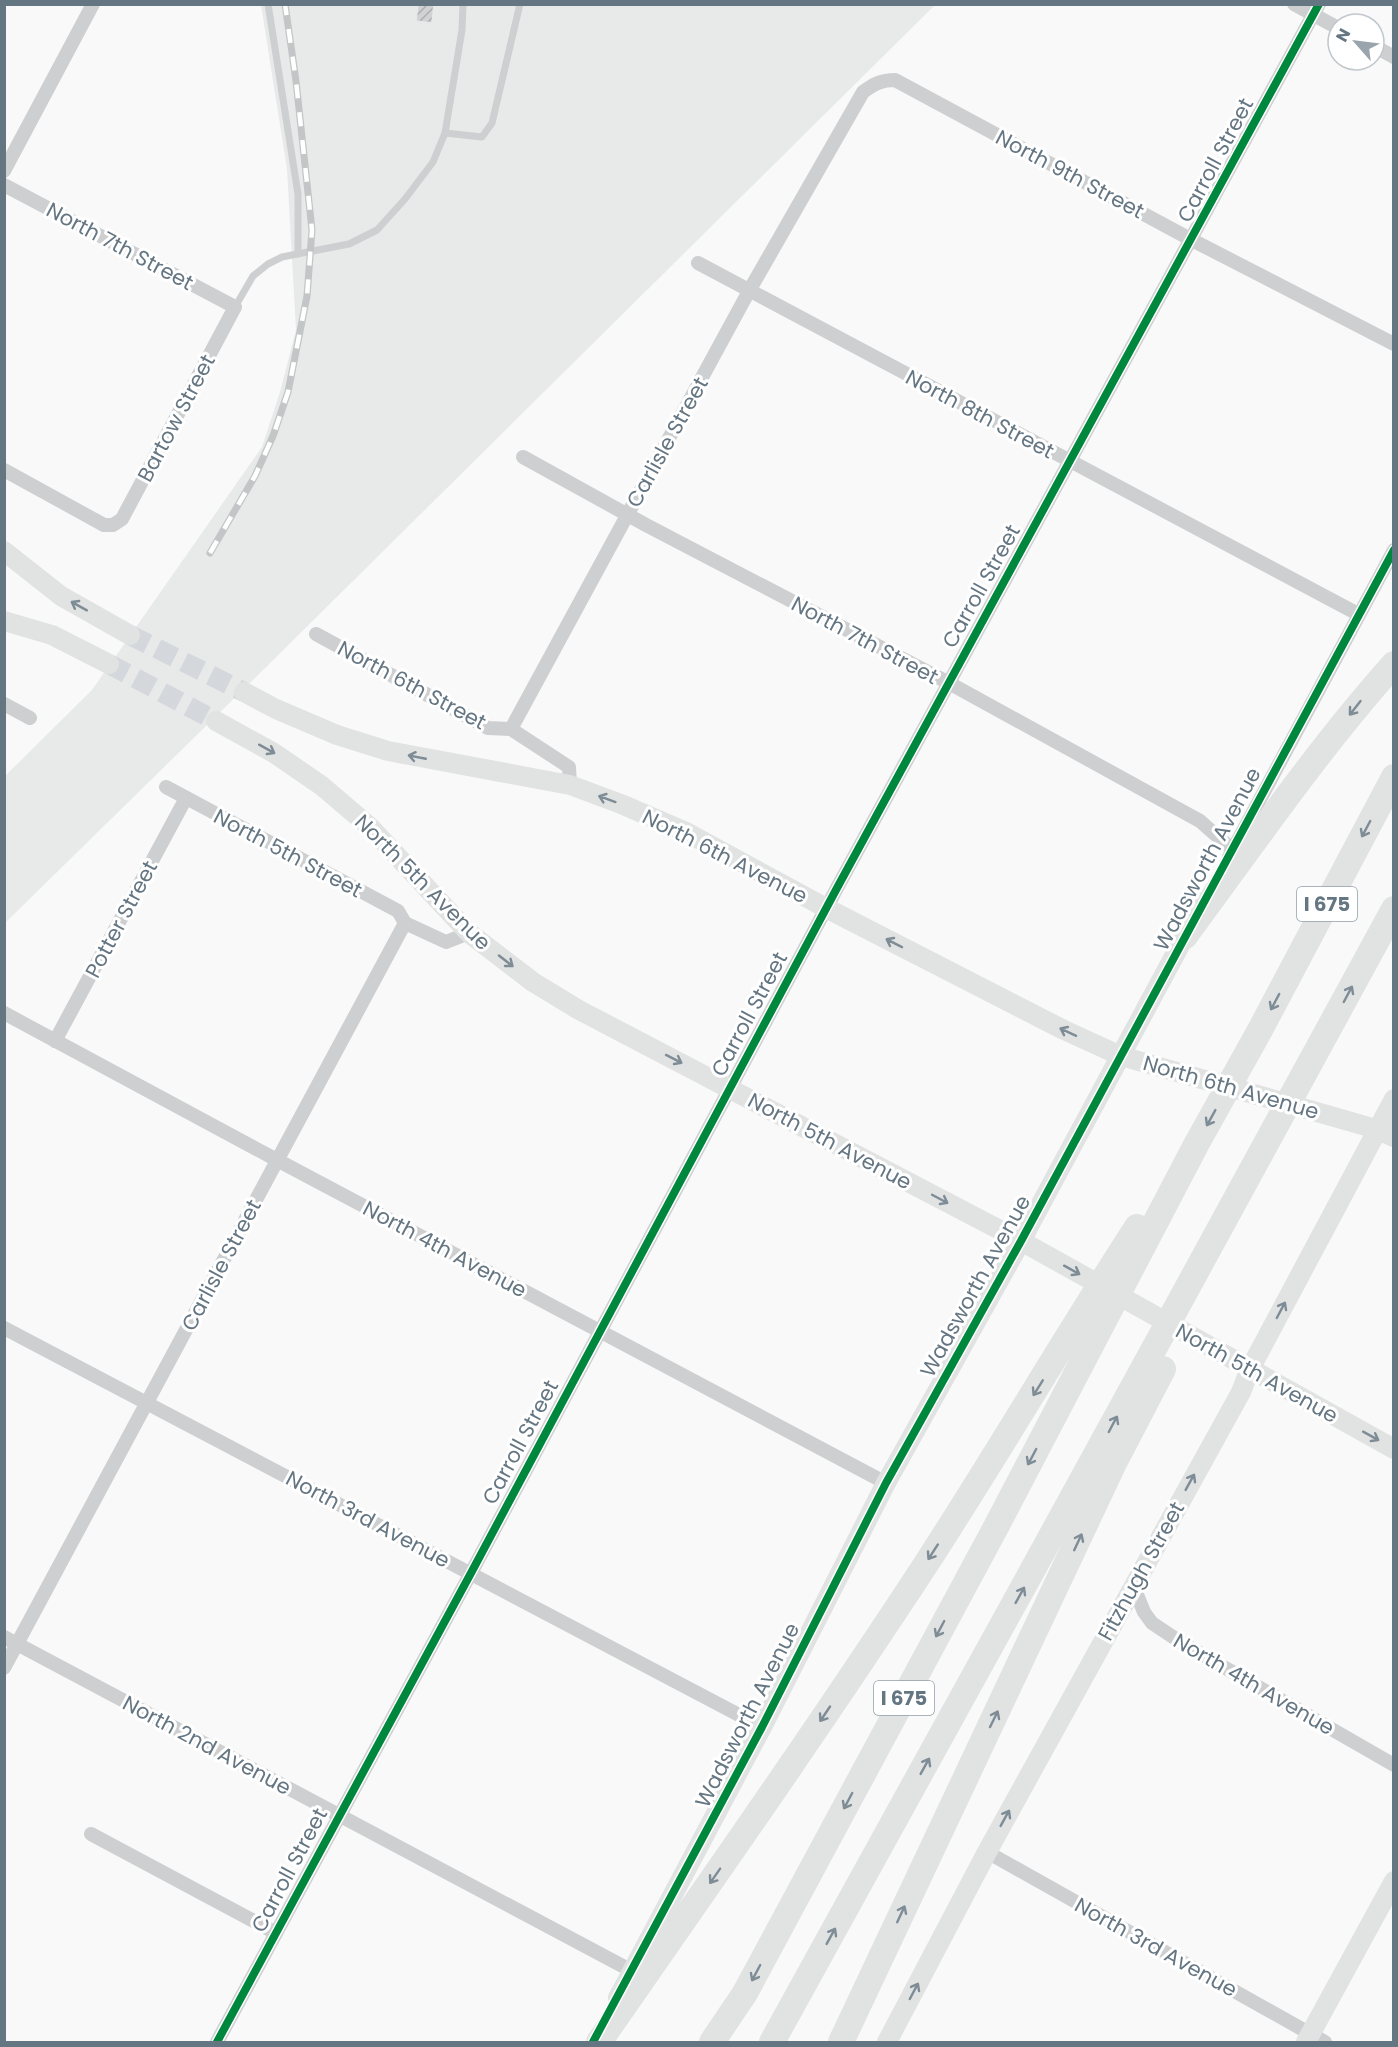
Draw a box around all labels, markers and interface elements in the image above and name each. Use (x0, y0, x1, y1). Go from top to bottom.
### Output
north arrow (1326, 12, 1386, 72)
text: N (1330, 24, 1356, 46)
street label: Carroll Street (1170, 93, 1260, 227)
street label: North 9th Street (991, 123, 1149, 225)
street label: North 7th Street (42, 195, 198, 297)
street label: Bartow Street (130, 349, 222, 487)
street label: North 8th Street (901, 363, 1059, 465)
street label: Carlisle Street (619, 372, 715, 512)
street label: Carroll Street (935, 519, 1027, 653)
street label: North 7th Street (787, 589, 943, 691)
one-way arrow (71, 600, 89, 611)
street label: North 6th Street (333, 634, 491, 736)
one-way arrow (1349, 700, 1362, 716)
one-way arrow (258, 743, 275, 755)
one-way arrow (408, 751, 428, 762)
street label: Wadsworth Avenue (1146, 762, 1268, 956)
one-way arrow (598, 793, 617, 804)
street label: North 5th Street (209, 802, 367, 904)
street label: North 6th Avenue (638, 802, 812, 910)
street label: North 5th Avenue (349, 808, 497, 956)
one-way arrow (1360, 820, 1372, 837)
street label: Potter Street (78, 855, 164, 983)
road number: I 675 (1297, 887, 1357, 921)
one-way arrow (885, 936, 903, 948)
street label: Carroll Street (704, 947, 794, 1081)
one-way arrow (498, 955, 514, 968)
one-way arrow (1343, 986, 1355, 1004)
one-way arrow (1269, 992, 1280, 1010)
one-way arrow (1059, 1025, 1077, 1037)
street label: North 6th Avenue (1140, 1048, 1322, 1126)
one-way arrow (665, 1054, 683, 1065)
street label: North 5th Avenue (743, 1086, 917, 1196)
one-way arrow (1205, 1109, 1217, 1126)
street label: Wadsworth Avenue (913, 1190, 1037, 1382)
street label: Carlisle Street (174, 1194, 268, 1336)
street label: North 4th Avenue (358, 1194, 532, 1304)
one-way arrow (930, 1194, 948, 1205)
one-way arrow (1063, 1264, 1080, 1276)
one-way arrow (1276, 1301, 1288, 1319)
street label: North 5th Avenue (1171, 1316, 1343, 1430)
street label: Carroll Street (475, 1375, 565, 1509)
one-way arrow (1031, 1379, 1043, 1396)
one-way arrow (1107, 1416, 1119, 1433)
one-way arrow (1362, 1430, 1379, 1442)
one-way arrow (1026, 1448, 1038, 1465)
street label: North 3rd Avenue (281, 1464, 455, 1574)
one-way arrow (1185, 1474, 1197, 1491)
street label: Fitzhugh Street (1091, 1496, 1191, 1646)
one-way arrow (1072, 1534, 1084, 1552)
one-way arrow (927, 1543, 939, 1560)
one-way arrow (1014, 1587, 1026, 1604)
street label: Wadsworth Avenue (688, 1618, 806, 1812)
one-way arrow (934, 1620, 945, 1638)
street label: North 4th Avenue (1168, 1626, 1340, 1742)
road number: I 675 (874, 1681, 934, 1715)
street label: North 2nd Avenue (118, 1688, 296, 1802)
one-way arrow (819, 1706, 831, 1722)
one-way arrow (989, 1710, 1001, 1728)
one-way arrow (919, 1758, 931, 1775)
one-way arrow (842, 1792, 854, 1809)
street label: Carroll Street (244, 1803, 334, 1937)
one-way arrow (999, 1810, 1011, 1827)
one-way arrow (709, 1867, 721, 1883)
street label: North 3rd Avenue (1070, 1890, 1242, 2004)
one-way arrow (896, 1905, 908, 1923)
one-way arrow (825, 1928, 837, 1945)
one-way arrow (750, 1964, 762, 1981)
one-way arrow (909, 1982, 920, 2000)

